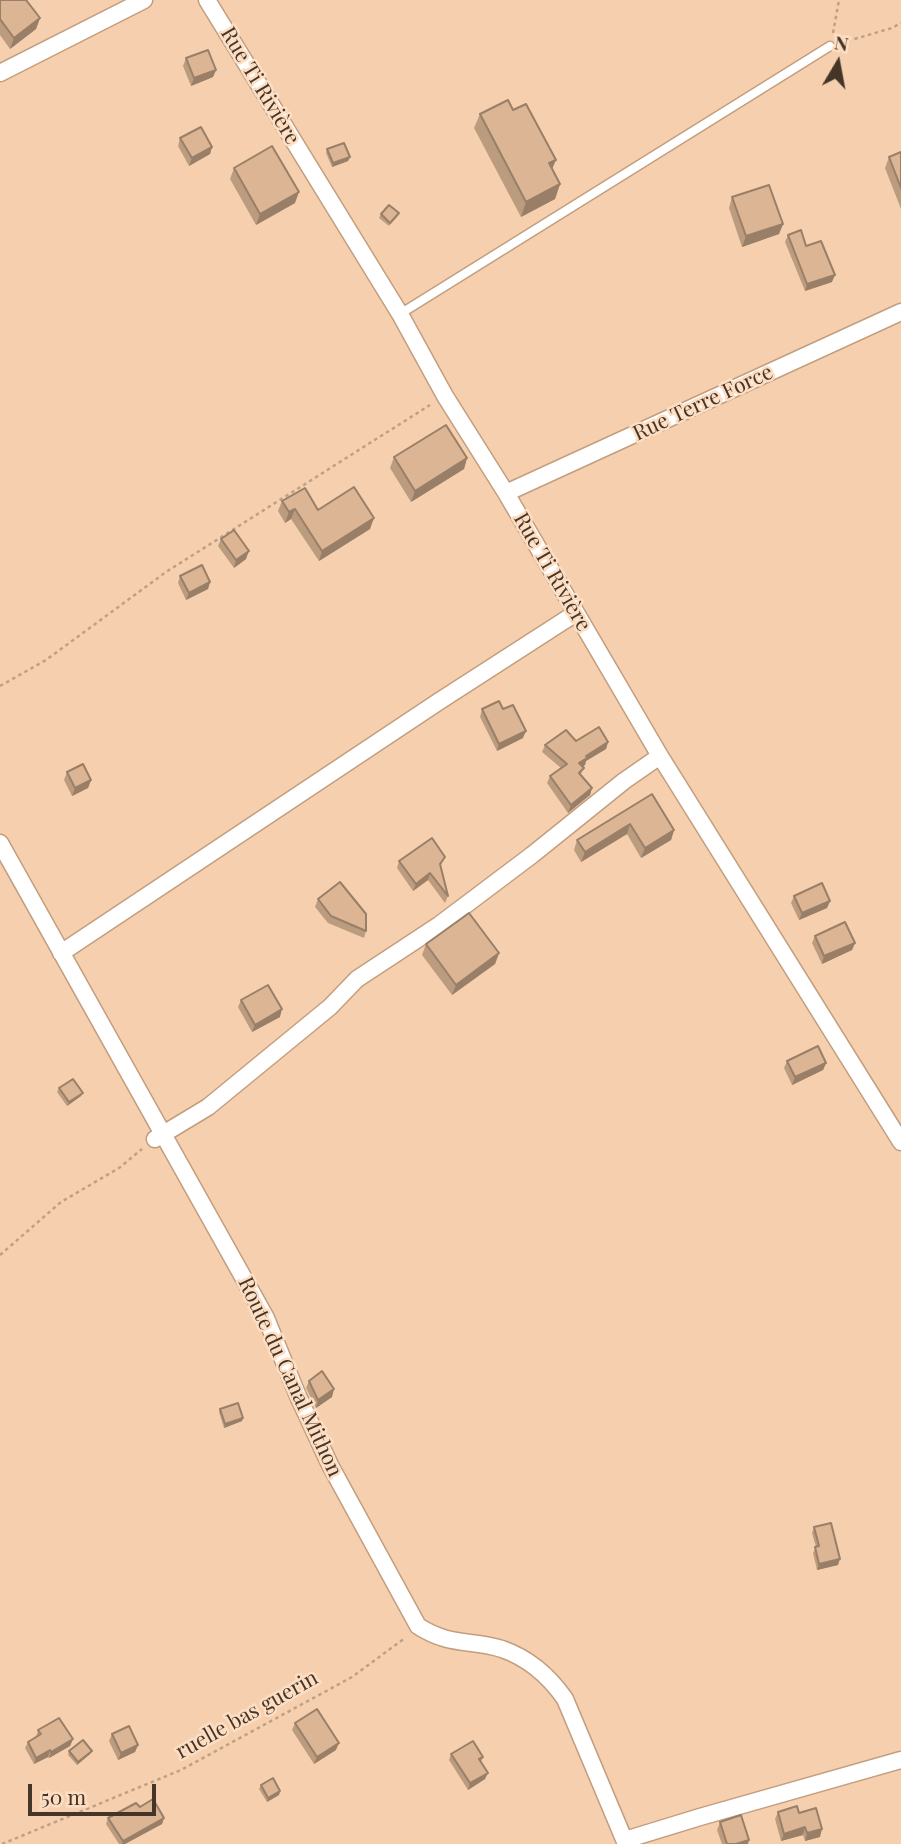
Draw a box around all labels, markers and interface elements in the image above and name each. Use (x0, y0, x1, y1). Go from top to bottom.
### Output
street label: Rue Ti Rivière (215, 23, 305, 149)
north arrow (803, 28, 873, 98)
text: N (833, 28, 851, 56)
street label: Rue Terre Force (629, 360, 777, 446)
street label: Rue Ti Rivière (508, 508, 596, 636)
street label: Route du Canal Mithon (233, 1273, 347, 1481)
street label: ruelle bas guerin (172, 1666, 322, 1764)
scale bar (32, 1770, 159, 1814)
text: 50 m (41, 1782, 86, 1810)

